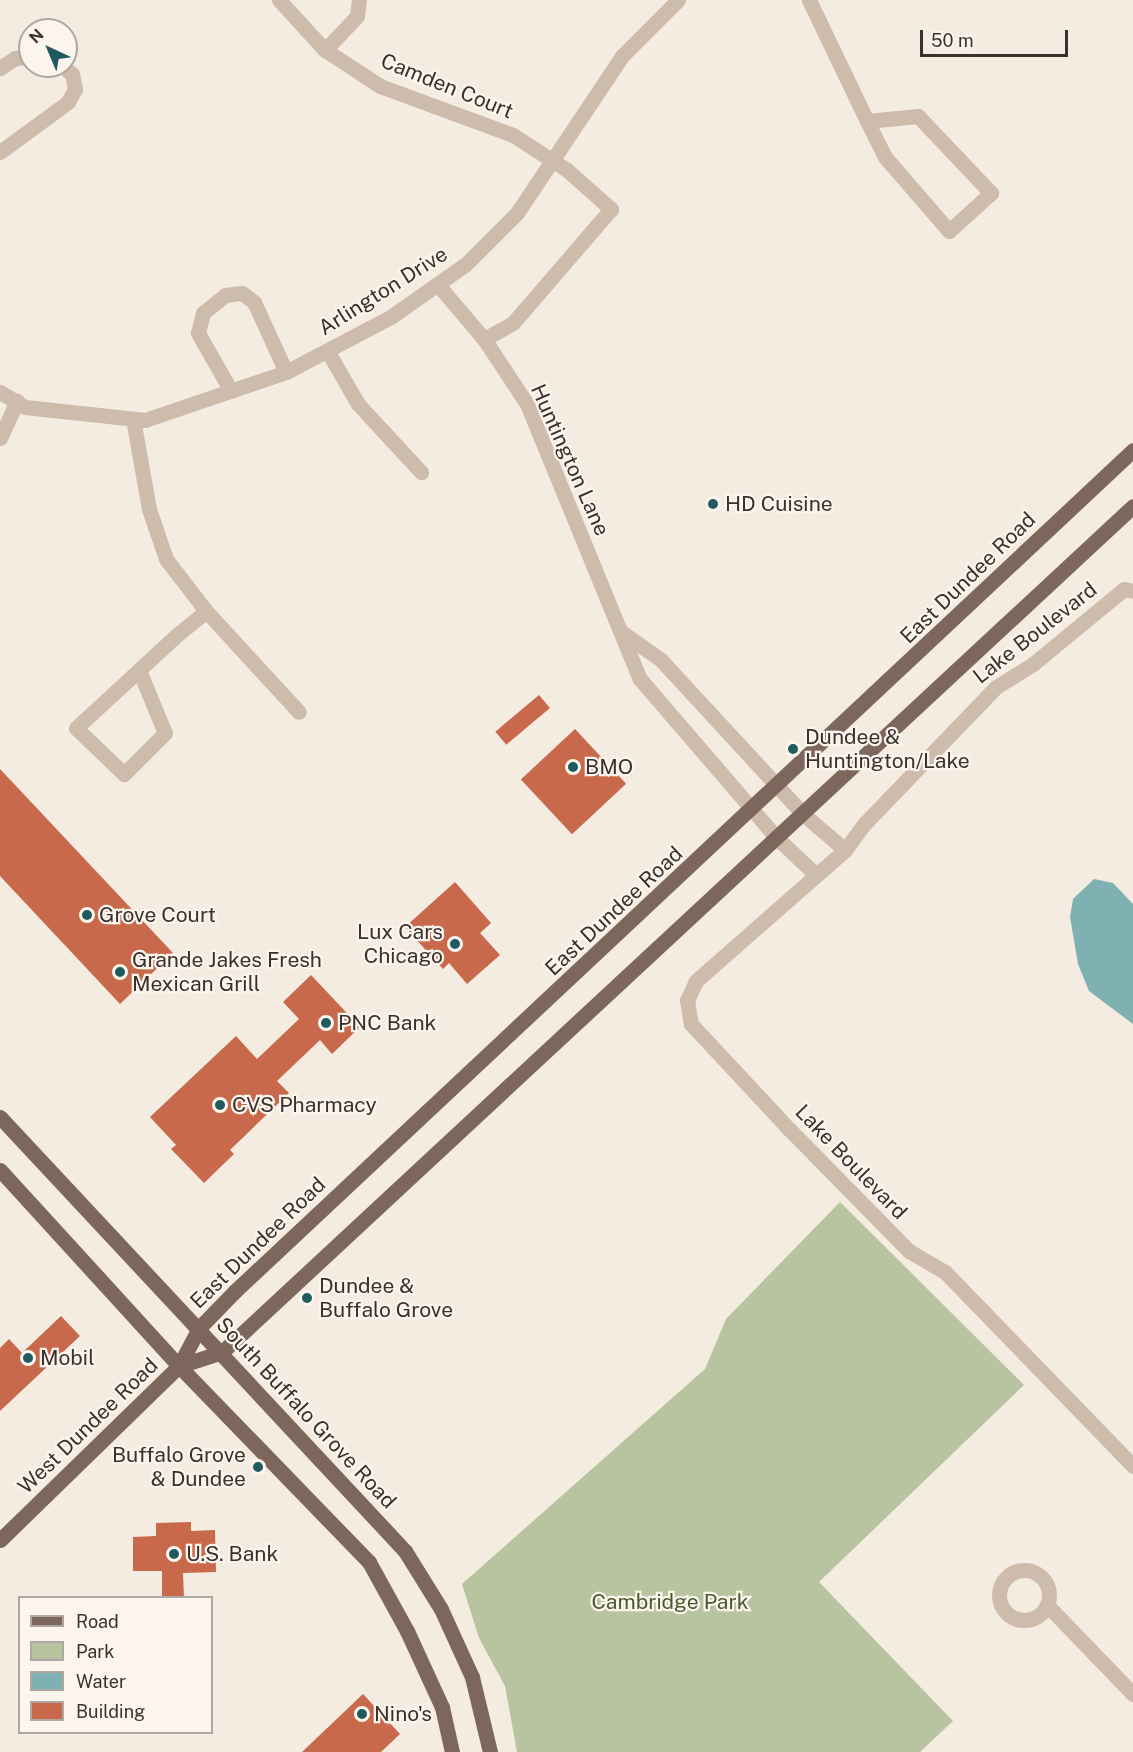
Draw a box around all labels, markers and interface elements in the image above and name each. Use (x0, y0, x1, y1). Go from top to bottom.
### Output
north arrow (18, 18, 78, 78)
scale bar (923, 18, 1072, 56)
text: N (25, 25, 48, 47)
text: 50 m (931, 30, 974, 51)
street label: Camden Court (377, 48, 517, 124)
street label: Arlington Drive (314, 241, 452, 341)
street label: Huntington Lane (525, 380, 615, 540)
place label: HD Cuisine (725, 491, 833, 517)
marker: HD Cuisine (706, 497, 720, 511)
street label: East Dundee Road (895, 507, 1041, 649)
street label: Lake Boulevard (968, 577, 1102, 689)
place label: Dundee & Huntington/Lake (805, 724, 970, 774)
marker: Dundee & Huntington/Lake (786, 742, 800, 756)
place label: BMO (585, 754, 633, 780)
marker: BMO (566, 760, 580, 774)
street label: East Dundee Road (540, 841, 688, 981)
place label: Grove Court (99, 902, 216, 928)
marker: Grove Court (80, 908, 94, 922)
place label: Lux Cars Chicago (357, 919, 443, 969)
marker: Lux Cars Chicago (448, 937, 462, 951)
place label: Grande Jakes Fresh Mexican Grill (132, 947, 322, 997)
marker: Grande Jakes Fresh Mexican Grill (113, 965, 127, 979)
place label: PNC Bank (338, 1010, 436, 1036)
marker: PNC Bank (319, 1016, 333, 1030)
place label: CVS Pharmacy (232, 1092, 377, 1118)
marker: CVS Pharmacy (213, 1098, 227, 1112)
street label: Lake Boulevard (790, 1099, 912, 1225)
street label: East Dundee Road (185, 1172, 331, 1314)
place label: Dundee & Buffalo Grove (319, 1273, 453, 1323)
marker: Dundee & Buffalo Grove (300, 1291, 314, 1305)
street label: South Buffalo Grove Road (211, 1312, 401, 1514)
place label: Mobil (40, 1345, 95, 1371)
marker: Mobil (21, 1351, 35, 1365)
street label: West Dundee Road (13, 1353, 163, 1499)
place label: Buffalo Grove & Dundee (112, 1442, 246, 1492)
marker: Buffalo Grove & Dundee (251, 1460, 265, 1474)
place label: U.S. Bank (186, 1541, 278, 1567)
marker: U.S. Bank (167, 1547, 181, 1561)
park label: Cambridge Park (591, 1589, 749, 1615)
legend (18, 1596, 213, 1734)
text: Road (76, 1611, 119, 1632)
text: Park (76, 1641, 114, 1662)
text: Water (76, 1671, 126, 1692)
text: Building (76, 1701, 145, 1722)
place label: Nino's (374, 1701, 432, 1727)
marker: Nino's (355, 1707, 369, 1721)

